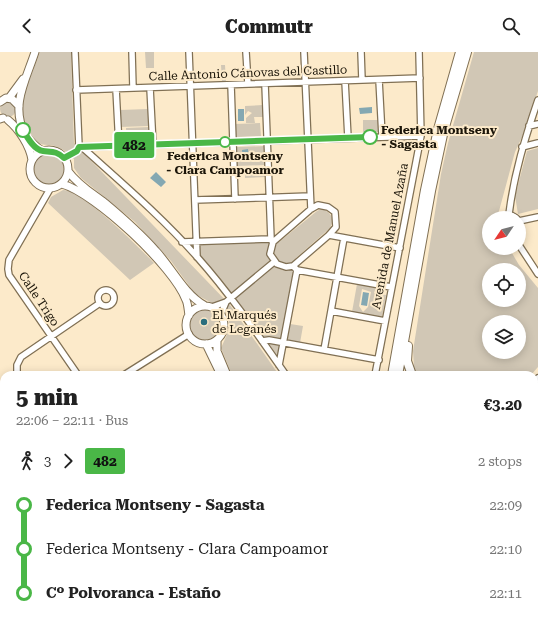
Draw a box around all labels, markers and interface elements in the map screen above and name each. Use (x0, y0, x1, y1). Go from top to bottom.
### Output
icon: back (16, 15, 38, 37)
icon: search (500, 15, 522, 37)
text: Commutr (225, 16, 313, 37)
street label: Calle Antonio Cánovas del Castillo (148, 63, 348, 83)
unlabelled marker (15, 122, 31, 138)
place label: Federica Montseny - Sagasta (381, 123, 498, 151)
marker: Federica Montseny - Sagasta (362, 129, 378, 145)
line badge: 482 (111, 132, 157, 158)
marker: Federica Montseny - Clara Campoamor (219, 136, 231, 148)
text: 482 (122, 137, 146, 153)
place label: Federica Montseny - Clara Campoamor (166, 149, 285, 177)
street label: Avenida de Manuel Azaña (369, 161, 411, 310)
north arrow (482, 211, 526, 255)
map controls (482, 211, 526, 359)
button: locate (482, 263, 526, 307)
street label: Calle Trigo (16, 269, 62, 329)
place label: El Marqués de Leganés (212, 308, 277, 336)
button: layers (482, 315, 526, 359)
marker: El Marqués de Leganés (199, 317, 209, 327)
text: 5 min (16, 385, 78, 410)
text: €3.20 (484, 396, 522, 414)
text: 22:06 – 22:11 · Bus (16, 413, 128, 428)
icon: walk (16, 450, 38, 472)
icon: forward (57, 450, 79, 472)
text: 482 (93, 453, 117, 469)
text: 3 (44, 454, 51, 469)
text: 2 stops (478, 454, 522, 469)
text: Federica Montseny - Sagasta (46, 496, 265, 514)
text: 22:09 (490, 498, 522, 513)
text: Federica Montseny - Clara Campoamor (46, 540, 328, 558)
text: 22:10 (490, 542, 522, 557)
text: Cº Polvoranca - Estaño (46, 584, 221, 602)
text: 22:11 (490, 586, 522, 601)

